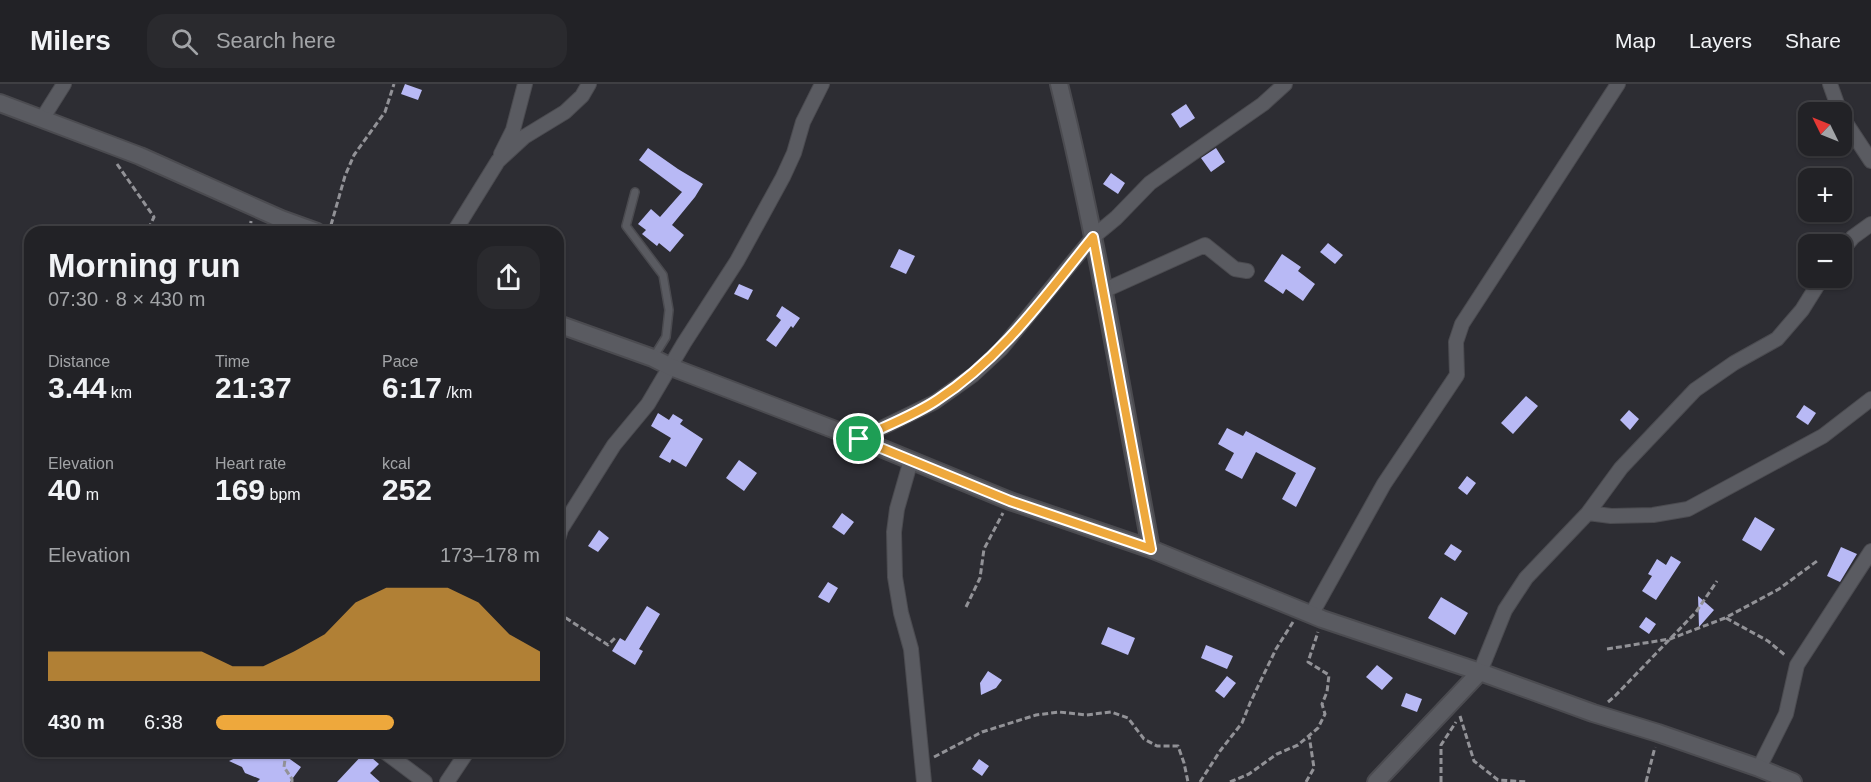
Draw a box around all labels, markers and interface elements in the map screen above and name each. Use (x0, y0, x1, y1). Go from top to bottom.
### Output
search box (147, 14, 567, 68)
text: Milers (30, 25, 111, 56)
icon: search (168, 25, 201, 58)
text: Search here (216, 28, 336, 53)
text: Map (1615, 29, 1656, 52)
text: Layers (1689, 29, 1752, 52)
text: Share (1785, 29, 1841, 52)
north arrow (1798, 102, 1852, 156)
map controls (1798, 102, 1852, 288)
button: + (1798, 168, 1852, 222)
button: − (1798, 234, 1852, 288)
button: share (477, 246, 540, 309)
text: Morning run (48, 247, 240, 284)
text: 07:30 · 8 × 430 m (48, 288, 205, 310)
text: Distance (48, 353, 110, 370)
text: Time (215, 353, 250, 370)
text: Pace (382, 353, 418, 370)
text: 3.44 (48, 371, 106, 404)
text: 21:37 (215, 371, 292, 404)
text: 6:17 (382, 371, 442, 404)
text: km (106, 384, 132, 401)
text: /km (442, 384, 472, 401)
pin (833, 413, 884, 464)
icon: arrive (842, 422, 875, 455)
text: Elevation (48, 455, 114, 472)
text: Heart rate (215, 455, 286, 472)
text: kcal (382, 455, 410, 472)
text: 40 (48, 473, 81, 506)
text: 169 (215, 473, 265, 506)
text: 252 (382, 473, 432, 506)
text: m (81, 486, 99, 503)
text: bpm (265, 486, 301, 503)
text: Elevation (48, 544, 130, 566)
text: 173–178 m (440, 544, 540, 566)
text: 430 m (48, 711, 105, 733)
text: 6:38 (144, 711, 183, 733)

